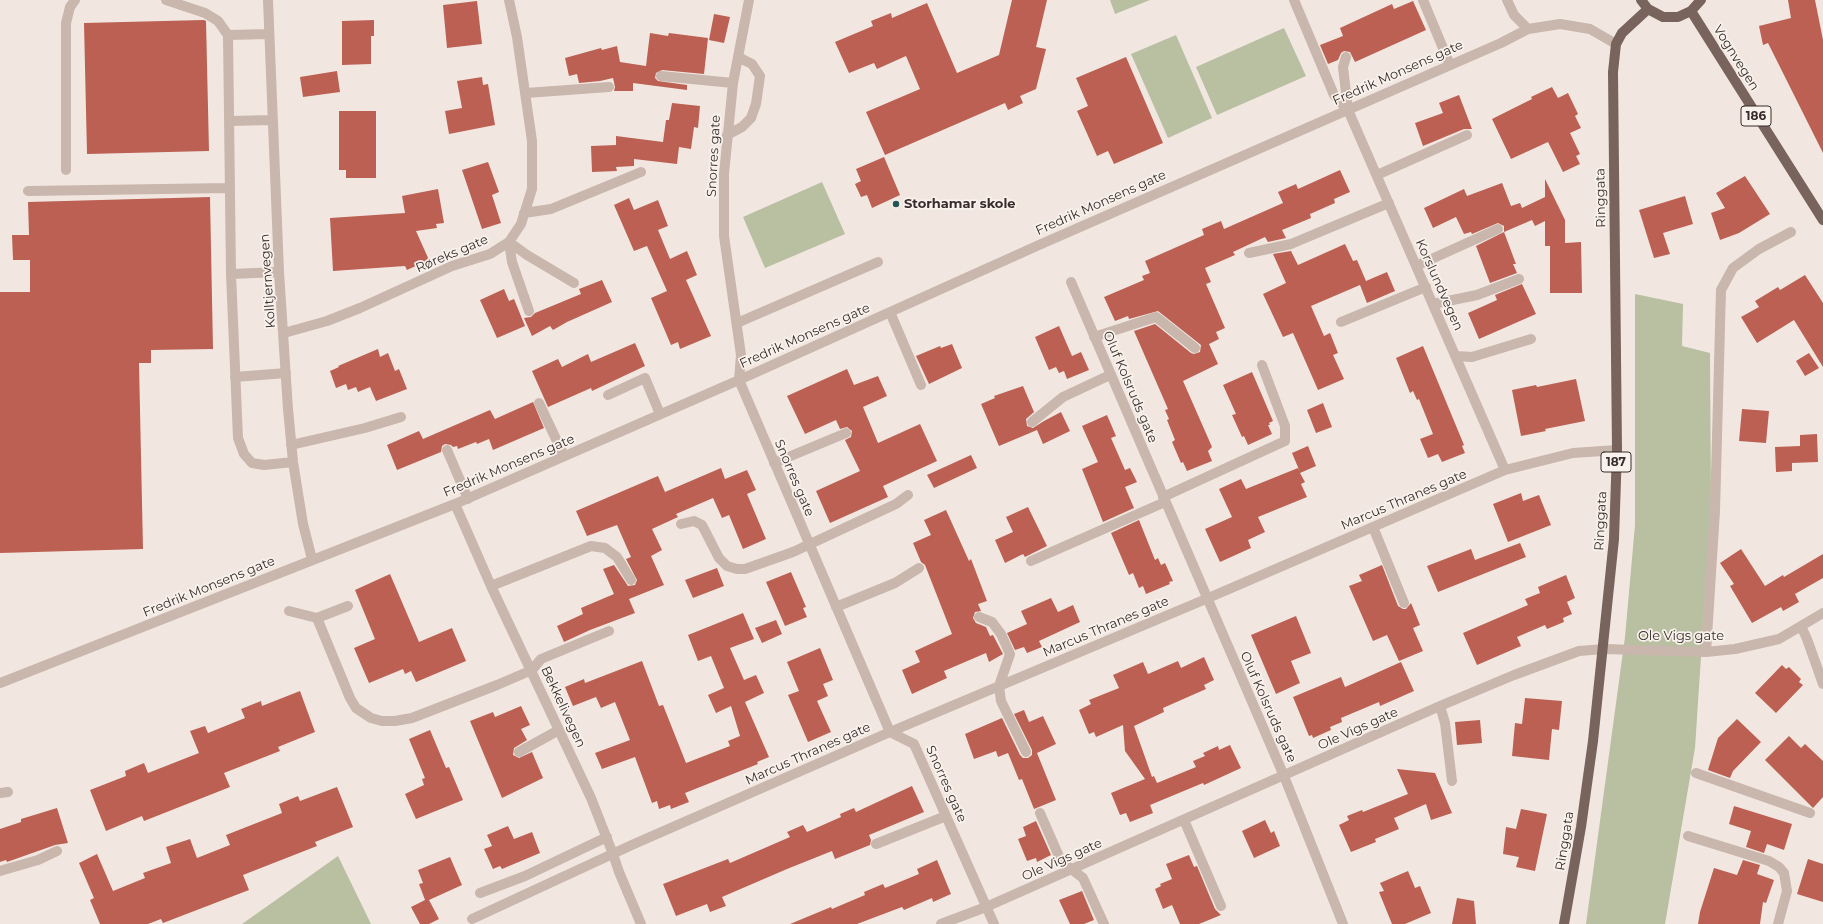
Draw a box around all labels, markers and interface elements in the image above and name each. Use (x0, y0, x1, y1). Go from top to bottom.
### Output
street label: Vognvegen (1710, 22, 1762, 94)
street label: Fredrik Monsens gate (1330, 37, 1466, 109)
road number: 186 (1741, 106, 1771, 126)
street label: Snorres gate (704, 115, 724, 197)
street label: Fredrik Monsens gate (1033, 167, 1169, 239)
street label: Ringgata (1593, 168, 1609, 228)
place label: Storhamar skole (904, 196, 1015, 212)
marker: Storhamar skole (891, 199, 901, 209)
street label: Røreks gate (413, 232, 491, 276)
street label: Kolltjernvegen (257, 233, 279, 329)
street label: Korslundvegen (1412, 237, 1466, 333)
street label: Fredrik Monsens gate (737, 300, 873, 372)
street label: Oluf Kolsruds gate (1099, 329, 1161, 445)
street label: Fredrik Monsens gate (441, 431, 577, 501)
street label: Snorres gate (771, 437, 817, 519)
road number: 187 (1601, 452, 1631, 472)
street label: Marcus Thranes gate (1339, 466, 1469, 534)
street label: Ringgata (1592, 491, 1610, 551)
street label: Fredrik Monsens gate (141, 553, 277, 621)
street label: Marcus Thranes gate (1041, 593, 1171, 661)
street label: Ole Vigs gate (1638, 628, 1724, 644)
street label: Oluf Kolsruds gate (1237, 649, 1299, 765)
street label: Bekkelivegen (537, 664, 589, 750)
street label: Ole Vigs gate (1315, 704, 1401, 754)
street label: Marcus Thranes gate (743, 719, 873, 789)
street label: Snorres gate (922, 743, 970, 825)
street label: Ringgata (1553, 810, 1577, 872)
street label: Ole Vigs gate (1019, 835, 1105, 885)

